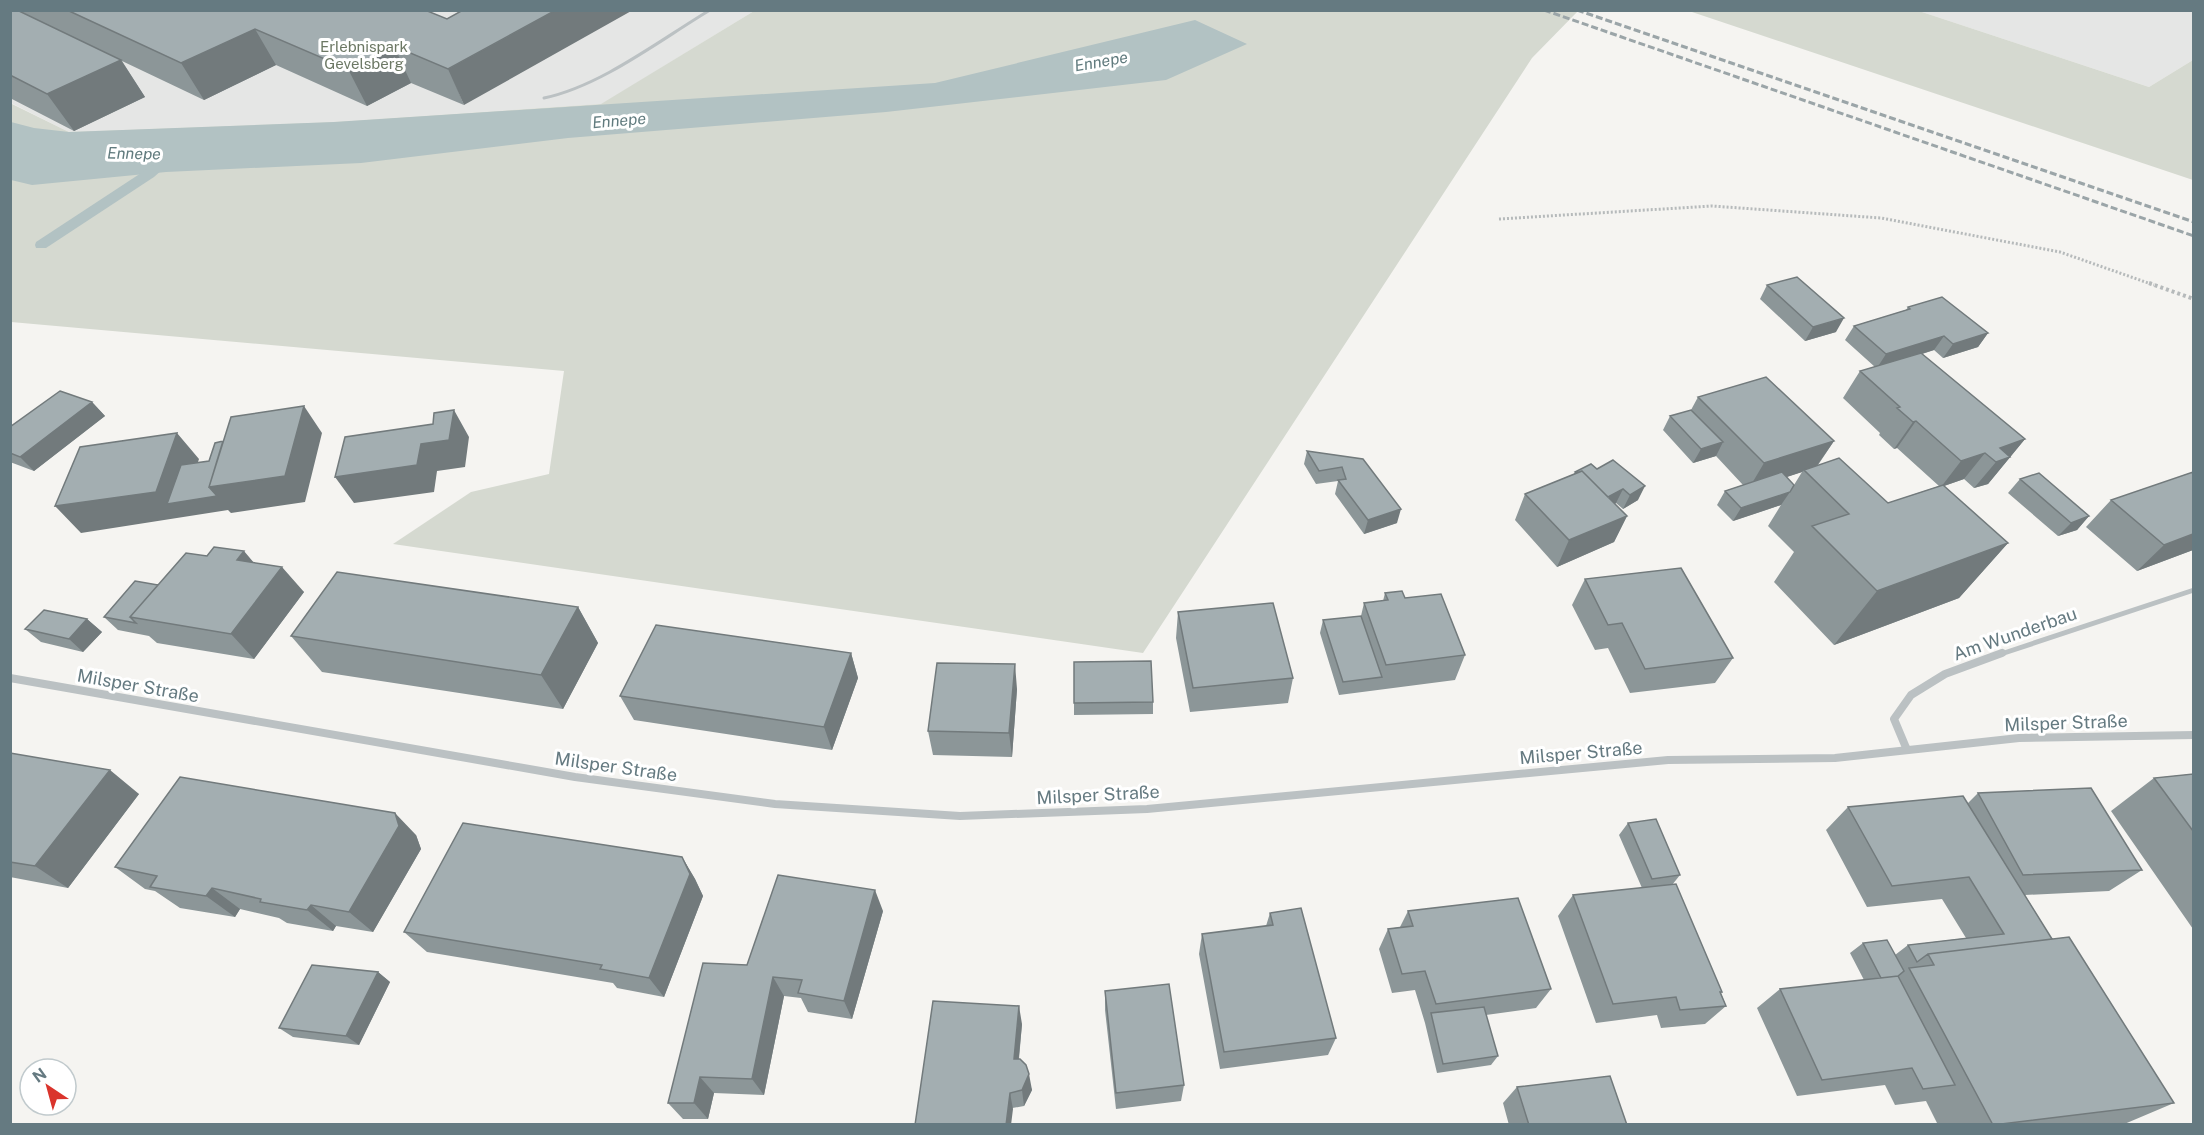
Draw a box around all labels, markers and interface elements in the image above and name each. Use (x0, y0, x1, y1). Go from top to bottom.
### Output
park label: Erlebnispark Gevelsberg (320, 38, 408, 72)
water label: Ennepe (1073, 47, 1130, 76)
water label: Ennepe (591, 109, 647, 132)
water label: Ennepe (107, 144, 161, 163)
street label: Am Wunderbau (1950, 603, 2079, 665)
street label: Milsper Straße (76, 664, 201, 707)
street label: Milsper Straße (2004, 710, 2128, 735)
street label: Milsper Straße (1519, 737, 1643, 768)
street label: Milsper Straße (554, 748, 679, 785)
street label: Milsper Straße (1036, 781, 1160, 808)
north arrow (18, 1057, 78, 1117)
text: N (29, 1064, 50, 1087)

